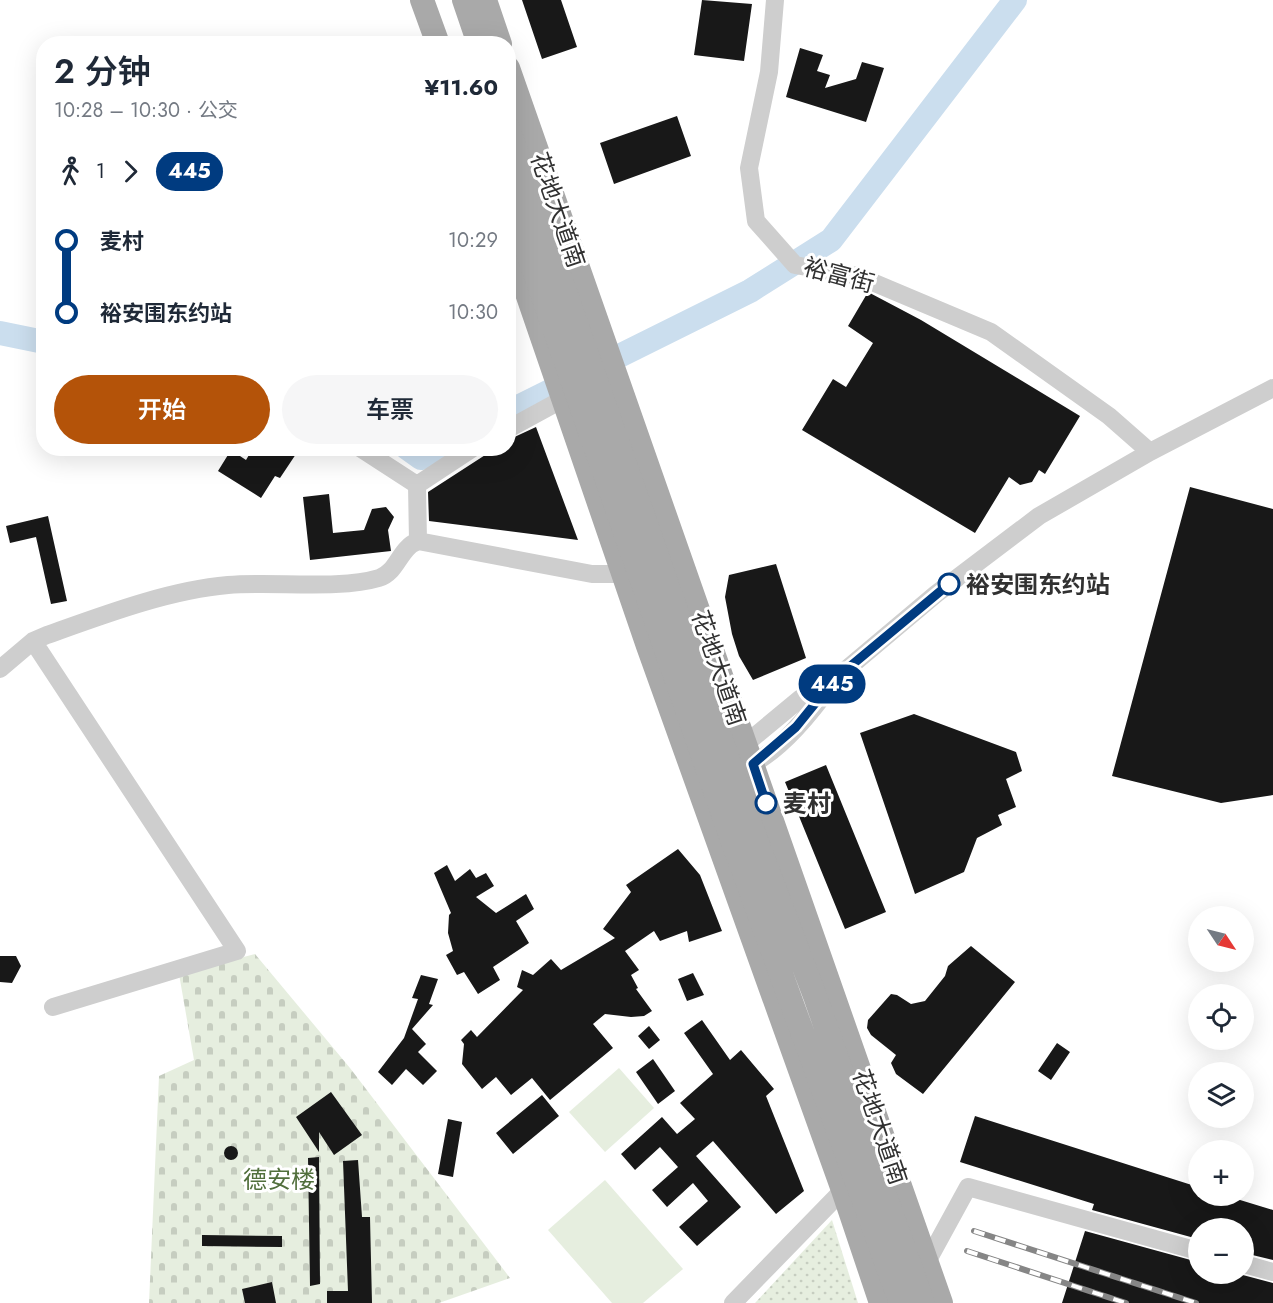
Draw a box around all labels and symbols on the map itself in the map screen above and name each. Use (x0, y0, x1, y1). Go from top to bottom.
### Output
street label: 花地大道南 (522, 148, 594, 272)
street label: 裕富街 (800, 249, 878, 301)
place label: 裕安围东约站 (966, 567, 1110, 602)
marker: 裕安围东约站 (938, 573, 960, 595)
street label: 花地大道南 (683, 606, 755, 730)
line badge: 445 (798, 664, 866, 704)
place label: 麦村 (783, 786, 831, 821)
marker: 麦村 (755, 792, 777, 814)
north arrow (1188, 906, 1254, 972)
street label: 花地大道南 (844, 1065, 916, 1189)
park label: 德安楼 (243, 1162, 315, 1197)

